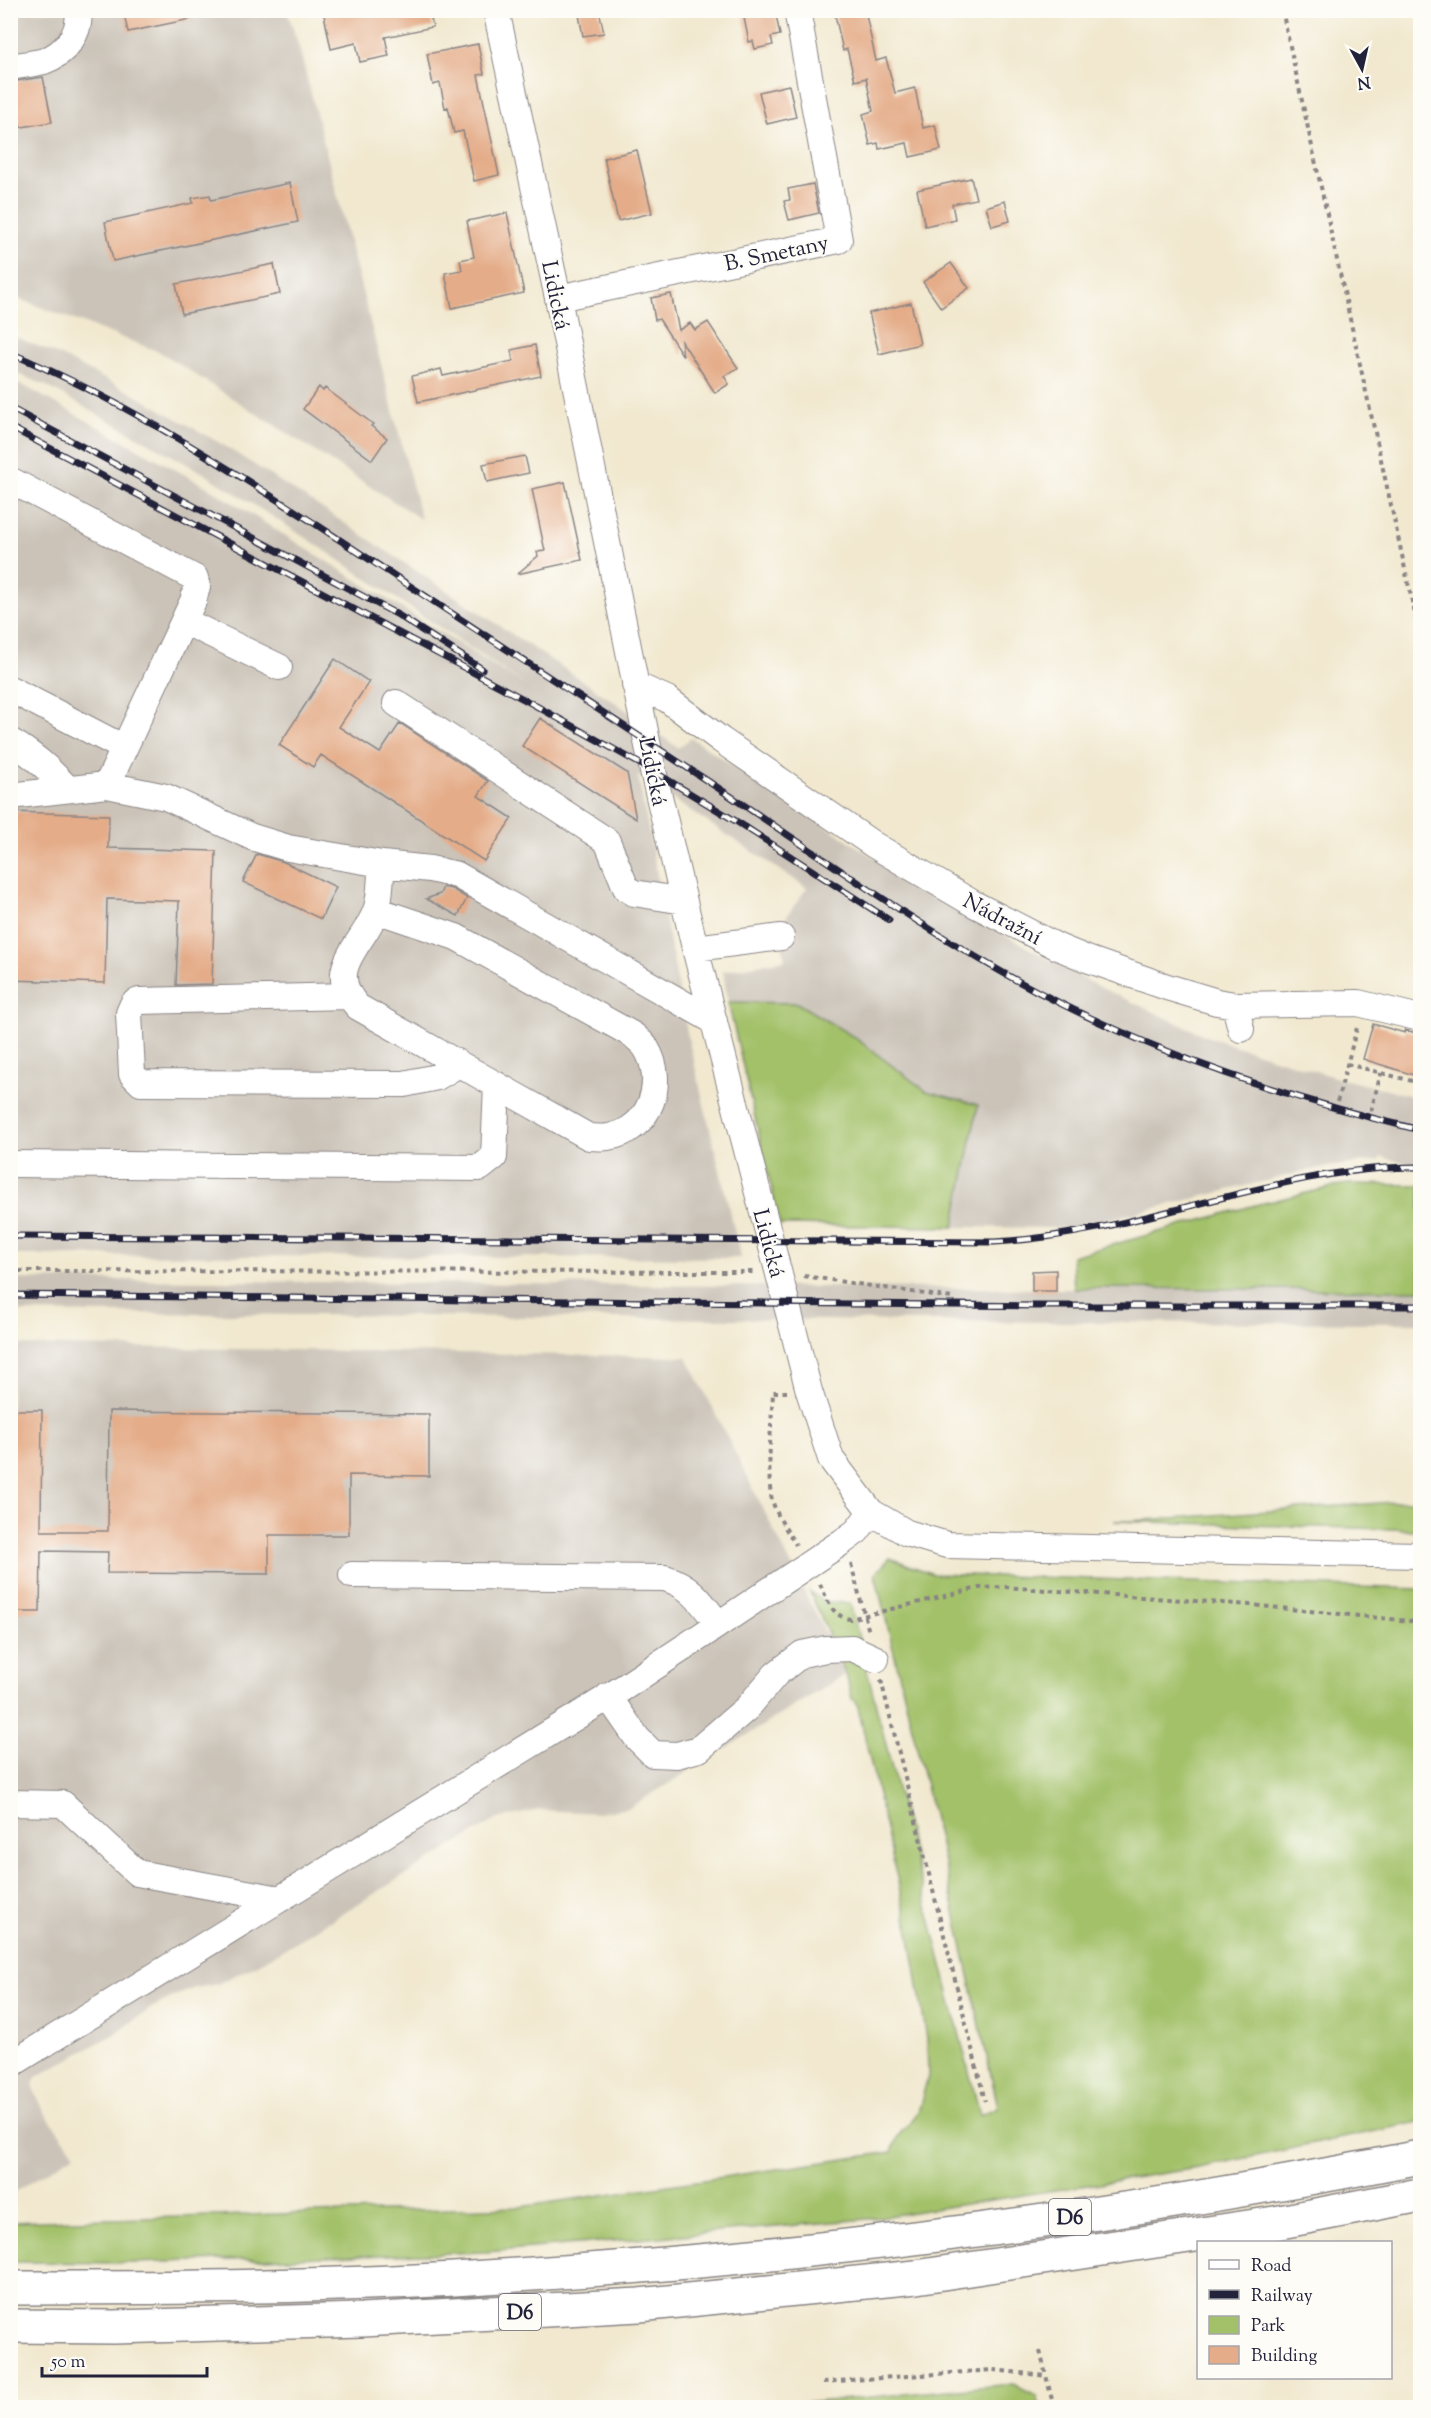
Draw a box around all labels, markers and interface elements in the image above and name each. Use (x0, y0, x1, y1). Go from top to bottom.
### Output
north arrow (1332, 39, 1392, 99)
text: N (1356, 69, 1372, 94)
street label: B. Smetany (722, 228, 832, 282)
street label: Lidická (531, 258, 577, 333)
street label: Lidická (628, 734, 674, 809)
street label: Nádražní (956, 886, 1047, 955)
street label: Lidická (743, 1206, 792, 1282)
road number: D6 (1049, 2199, 1091, 2235)
legend (1197, 2241, 1392, 2379)
text: Road (1251, 2254, 1291, 2280)
text: Railway (1251, 2284, 1313, 2310)
road number: D6 (499, 2294, 541, 2330)
text: Park (1251, 2314, 1286, 2340)
scale bar (42, 2340, 207, 2378)
text: Building (1251, 2344, 1317, 2370)
text: 50 m (50, 2350, 86, 2376)

